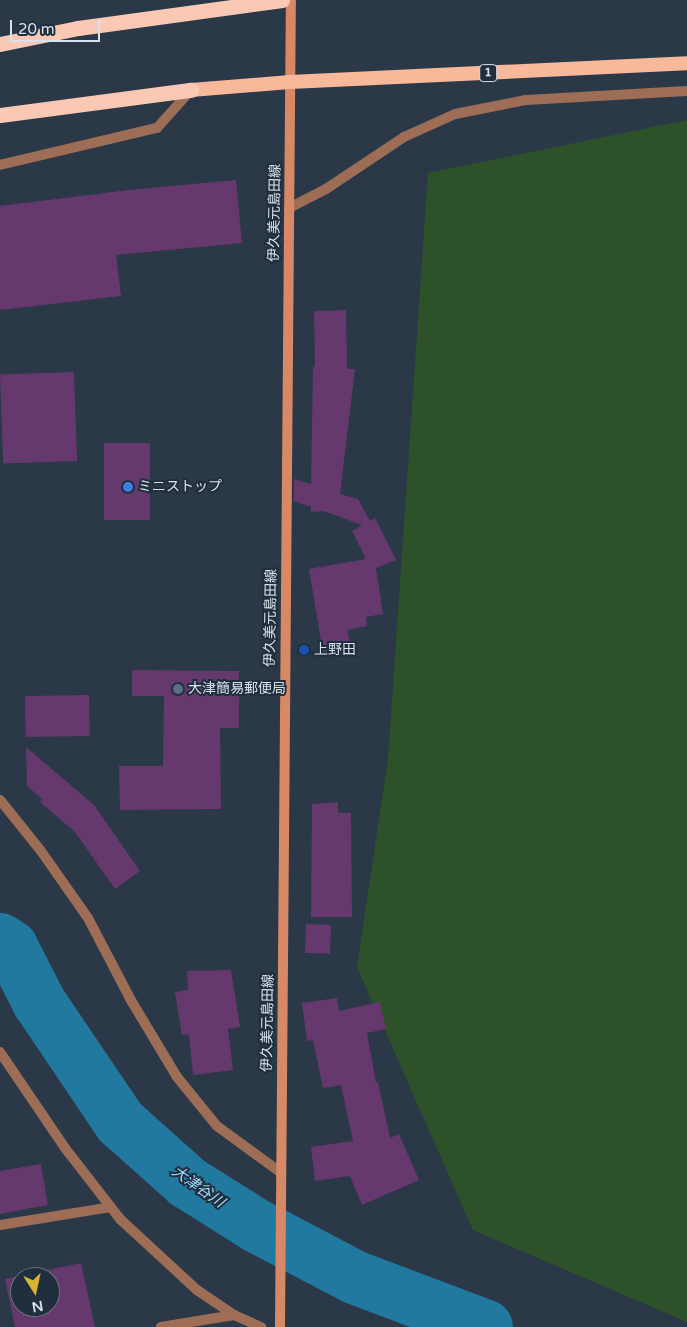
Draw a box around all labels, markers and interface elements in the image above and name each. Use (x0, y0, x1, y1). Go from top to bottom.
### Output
scale bar (12, 10, 102, 42)
text: 20 m (18, 20, 55, 38)
road number: 1 (478, 64, 498, 82)
street label: 伊久美元島田線 (266, 164, 284, 262)
place label: ミニストップ (138, 479, 222, 495)
marker: ミニストップ (122, 481, 134, 493)
street label: 伊久美元島田線 (262, 569, 280, 667)
place label: 上野田 (314, 642, 356, 658)
marker: 上野田 (298, 644, 310, 656)
place label: 大津簡易郵便局 (188, 681, 286, 697)
marker: 大津簡易郵便局 (172, 683, 184, 695)
street label: 伊久美元島田線 (259, 974, 277, 1072)
water label: 大津谷川 (168, 1162, 228, 1212)
north arrow (10, 1267, 60, 1317)
text: N (31, 1297, 45, 1316)

